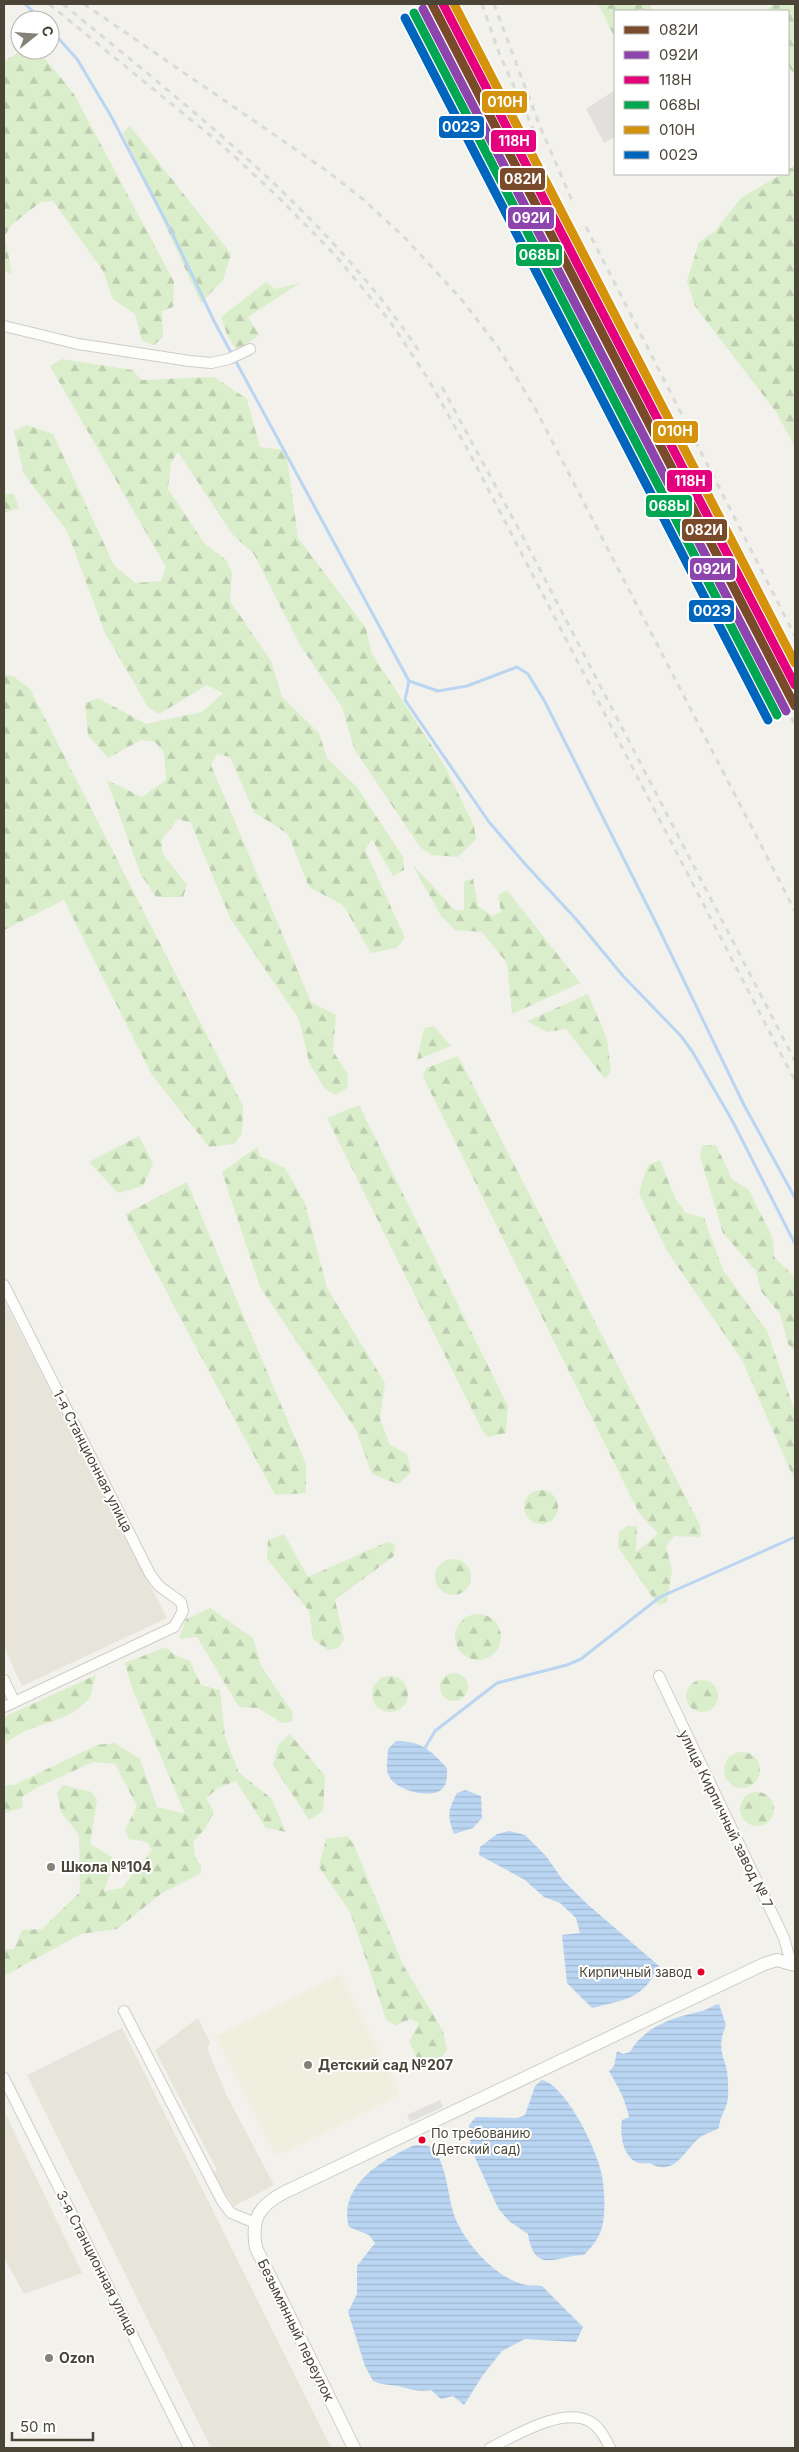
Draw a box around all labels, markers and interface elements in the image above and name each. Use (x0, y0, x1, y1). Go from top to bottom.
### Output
north arrow (10, 10, 60, 60)
legend (614, 10, 789, 175)
text: 082И (659, 20, 698, 39)
text: С (38, 24, 58, 38)
text: 092И (659, 45, 698, 64)
text: 118Н (659, 70, 692, 89)
line badge: 010Н (481, 90, 528, 114)
text: 010Н (487, 93, 523, 110)
text: 068Ы (659, 95, 700, 114)
line badge: 002Э (438, 115, 485, 139)
text: 002Э (442, 118, 480, 135)
text: 010Н (659, 120, 695, 139)
line badge: 118Н (490, 129, 537, 153)
text: 118Н (498, 132, 530, 149)
text: 002Э (659, 145, 698, 164)
line badge: 082И (499, 167, 546, 191)
text: 082И (504, 170, 542, 187)
line badge: 092И (507, 206, 555, 230)
text: 092И (512, 209, 550, 226)
line badge: 068Ы (515, 243, 563, 267)
text: 068Ы (519, 246, 559, 263)
line badge: 010Н (652, 420, 699, 444)
text: 010Н (657, 422, 693, 439)
line badge: 118Н (666, 469, 713, 493)
text: 118Н (674, 472, 706, 489)
line badge: 068Ы (645, 494, 693, 518)
text: 068Ы (649, 497, 689, 514)
line badge: 082И (681, 518, 728, 542)
text: 082И (685, 521, 723, 538)
line badge: 092И (689, 557, 736, 581)
text: 092И (693, 560, 731, 577)
line badge: 002Э (688, 599, 735, 623)
text: 002Э (693, 602, 731, 619)
street label: 1-я Станционная улица (50, 1387, 137, 1535)
street label: улица Кирпичный завод № 7 (676, 1727, 777, 1911)
place label: Школа №104 (61, 1858, 152, 1875)
marker: Школа №104 (45, 1861, 57, 1873)
place label: Кирпичный завод (579, 1964, 692, 1980)
marker: Кирпичный завод (696, 1967, 706, 1977)
place label: Детский сад №207 (318, 2056, 453, 2073)
marker: Детский сад №207 (302, 2059, 314, 2071)
place label: По требованию (Детский сад) (431, 2125, 530, 2157)
marker: По требованию (Детский сад) (417, 2135, 427, 2145)
street label: 3-я Станционная улица (53, 2187, 141, 2338)
street label: Безымянный переулок (255, 2256, 338, 2404)
place label: Ozon (59, 2349, 95, 2366)
marker: Ozon (43, 2352, 55, 2364)
scale bar (12, 2410, 94, 2442)
text: 50 m (20, 2417, 56, 2436)

